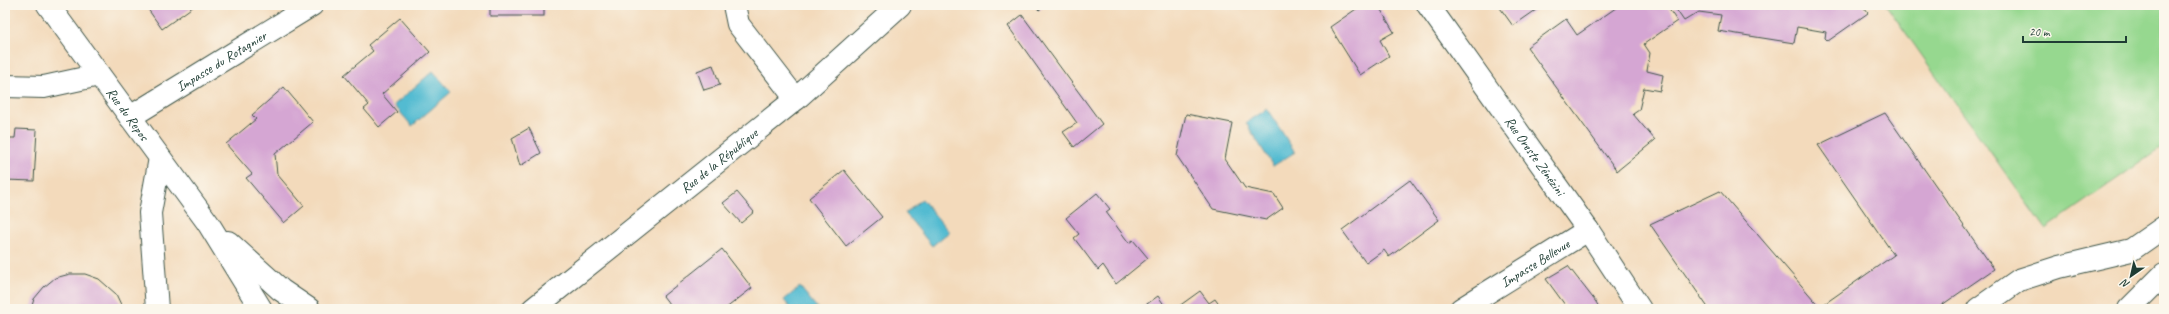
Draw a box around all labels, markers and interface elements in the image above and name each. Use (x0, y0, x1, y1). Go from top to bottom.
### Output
scale bar (2023, 18, 2126, 44)
text: 20 m (2029, 24, 2051, 40)
street label: Impasse du Rotagnier (173, 26, 270, 95)
street label: Rue du Repos (103, 84, 154, 145)
street label: Rue Oreste Zénézini (1501, 113, 1570, 201)
street label: Rue de la République (677, 124, 762, 197)
street label: Impasse Bellevue (1497, 234, 1574, 291)
north arrow (2111, 256, 2151, 296)
text: N (2117, 275, 2132, 292)

